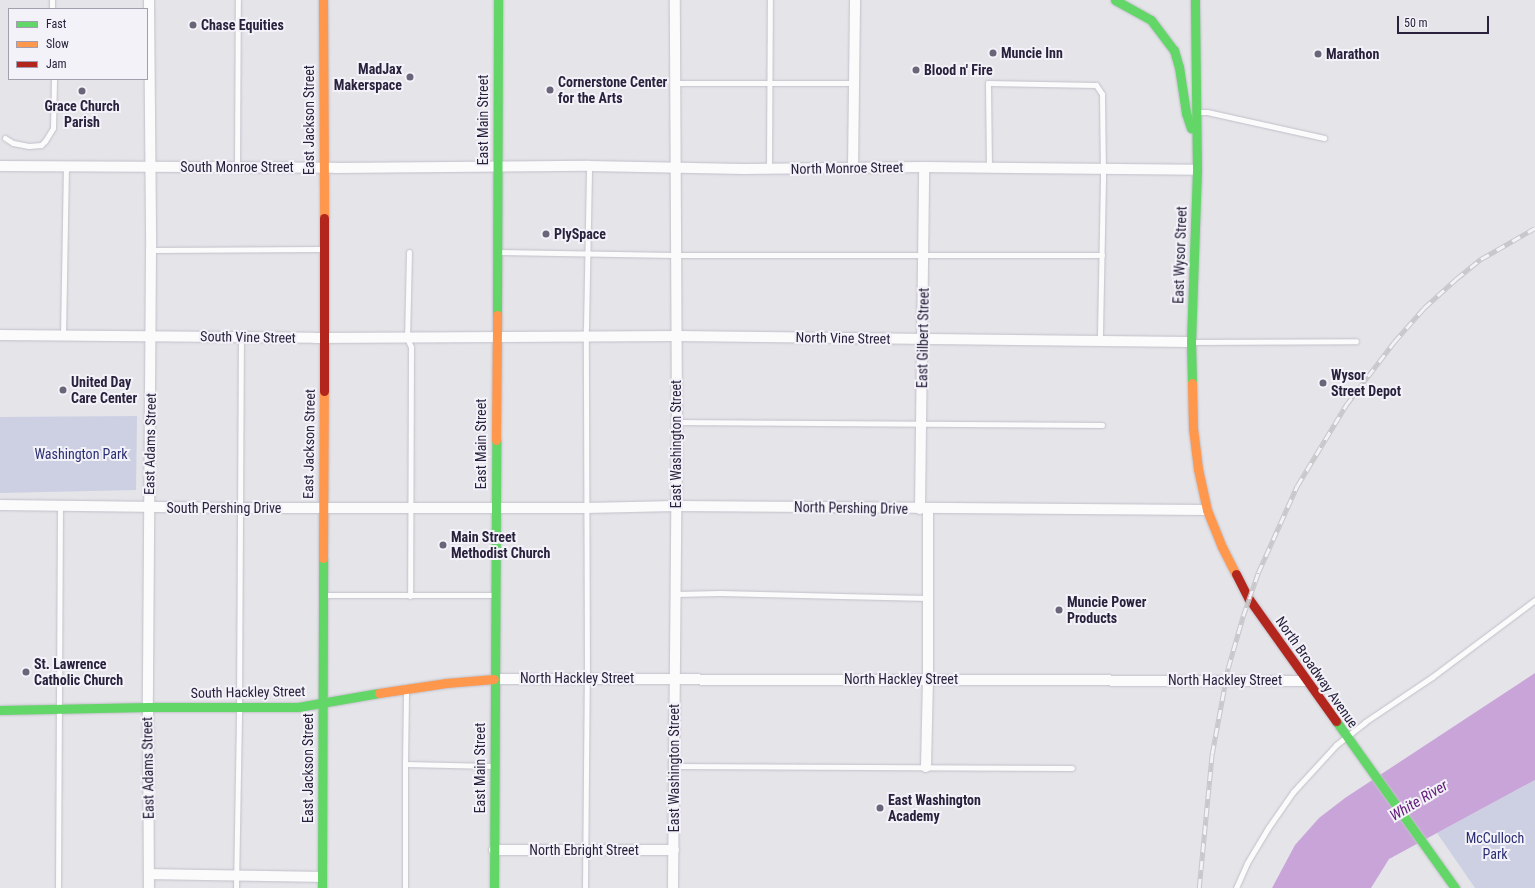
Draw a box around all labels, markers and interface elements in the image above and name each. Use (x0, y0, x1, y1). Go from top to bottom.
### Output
legend (8, 8, 148, 80)
scale bar (1399, 8, 1491, 34)
text: 50 m (1404, 16, 1428, 30)
text: Fast (46, 17, 66, 31)
place label: Chase Equities (201, 17, 284, 33)
marker: Chase Equities (188, 20, 198, 30)
text: Slow (46, 37, 69, 51)
place label: Muncie Inn (1001, 45, 1063, 61)
place label: Marathon (1326, 46, 1379, 62)
marker: Muncie Inn (988, 48, 998, 58)
marker: Marathon (1313, 49, 1323, 59)
text: Jam (46, 57, 67, 71)
place label: MadJax Makerspace (334, 61, 402, 94)
place label: Blood n' Fire (924, 62, 993, 78)
street label: East Jackson Street (301, 65, 317, 175)
marker: Blood n' Fire (911, 65, 921, 75)
marker: MadJax Makerspace (405, 72, 415, 82)
place label: Cornerstone Center for the Arts (558, 74, 667, 106)
street label: East Main Street (475, 75, 491, 165)
marker: Cornerstone Center for the Arts (545, 85, 555, 95)
marker: Grace Church Parish (77, 86, 87, 96)
place label: Grace Church Parish (44, 98, 120, 130)
street label: South Monroe Street (180, 159, 294, 175)
street label: North Monroe Street (791, 159, 903, 177)
street label: East Wysor Street (1170, 206, 1190, 304)
place label: PlySpace (554, 226, 606, 242)
marker: PlySpace (541, 229, 551, 239)
street label: East Gilbert Street (914, 288, 932, 388)
street label: South Vine Street (200, 328, 296, 346)
street label: North Vine Street (795, 329, 891, 347)
place label: Wysor Street Depot (1331, 367, 1401, 400)
place label: United Day Care Center (71, 374, 137, 406)
marker: Wysor Street Depot (1318, 378, 1328, 388)
street label: East Washington Street (668, 380, 684, 508)
marker: United Day Care Center (58, 385, 68, 395)
street label: East Jackson Street (300, 389, 318, 499)
street label: East Adams Street (141, 393, 159, 495)
street label: East Main Street (473, 399, 489, 489)
park label: Washington Park (34, 446, 128, 462)
street label: North Pershing Drive (794, 499, 908, 517)
street label: South Pershing Drive (167, 500, 281, 516)
place label: Main Street Methodist Church (451, 529, 550, 562)
marker: Main Street Methodist Church (438, 540, 448, 550)
place label: Muncie Power Products (1067, 594, 1146, 626)
marker: Muncie Power Products (1054, 605, 1064, 615)
street label: North Broadway Avenue (1272, 613, 1362, 731)
place label: St. Lawrence Catholic Church (34, 656, 123, 688)
marker: St. Lawrence Catholic Church (21, 667, 31, 677)
street label: North Hackley Street (520, 670, 634, 686)
street label: North Hackley Street (844, 671, 958, 687)
street label: North Hackley Street (1168, 672, 1282, 688)
street label: South Hackley Street (190, 683, 306, 701)
street label: East Washington Street (666, 704, 682, 832)
street label: East Jackson Street (300, 713, 316, 823)
street label: East Adams Street (139, 717, 157, 819)
street label: East Main Street (472, 723, 488, 813)
water label: White River (1387, 777, 1451, 825)
place label: East Washington Academy (888, 792, 981, 824)
marker: East Washington Academy (875, 803, 885, 813)
park label: McCulloch Park (1466, 830, 1524, 862)
street label: North Ebright Street (529, 842, 639, 858)

